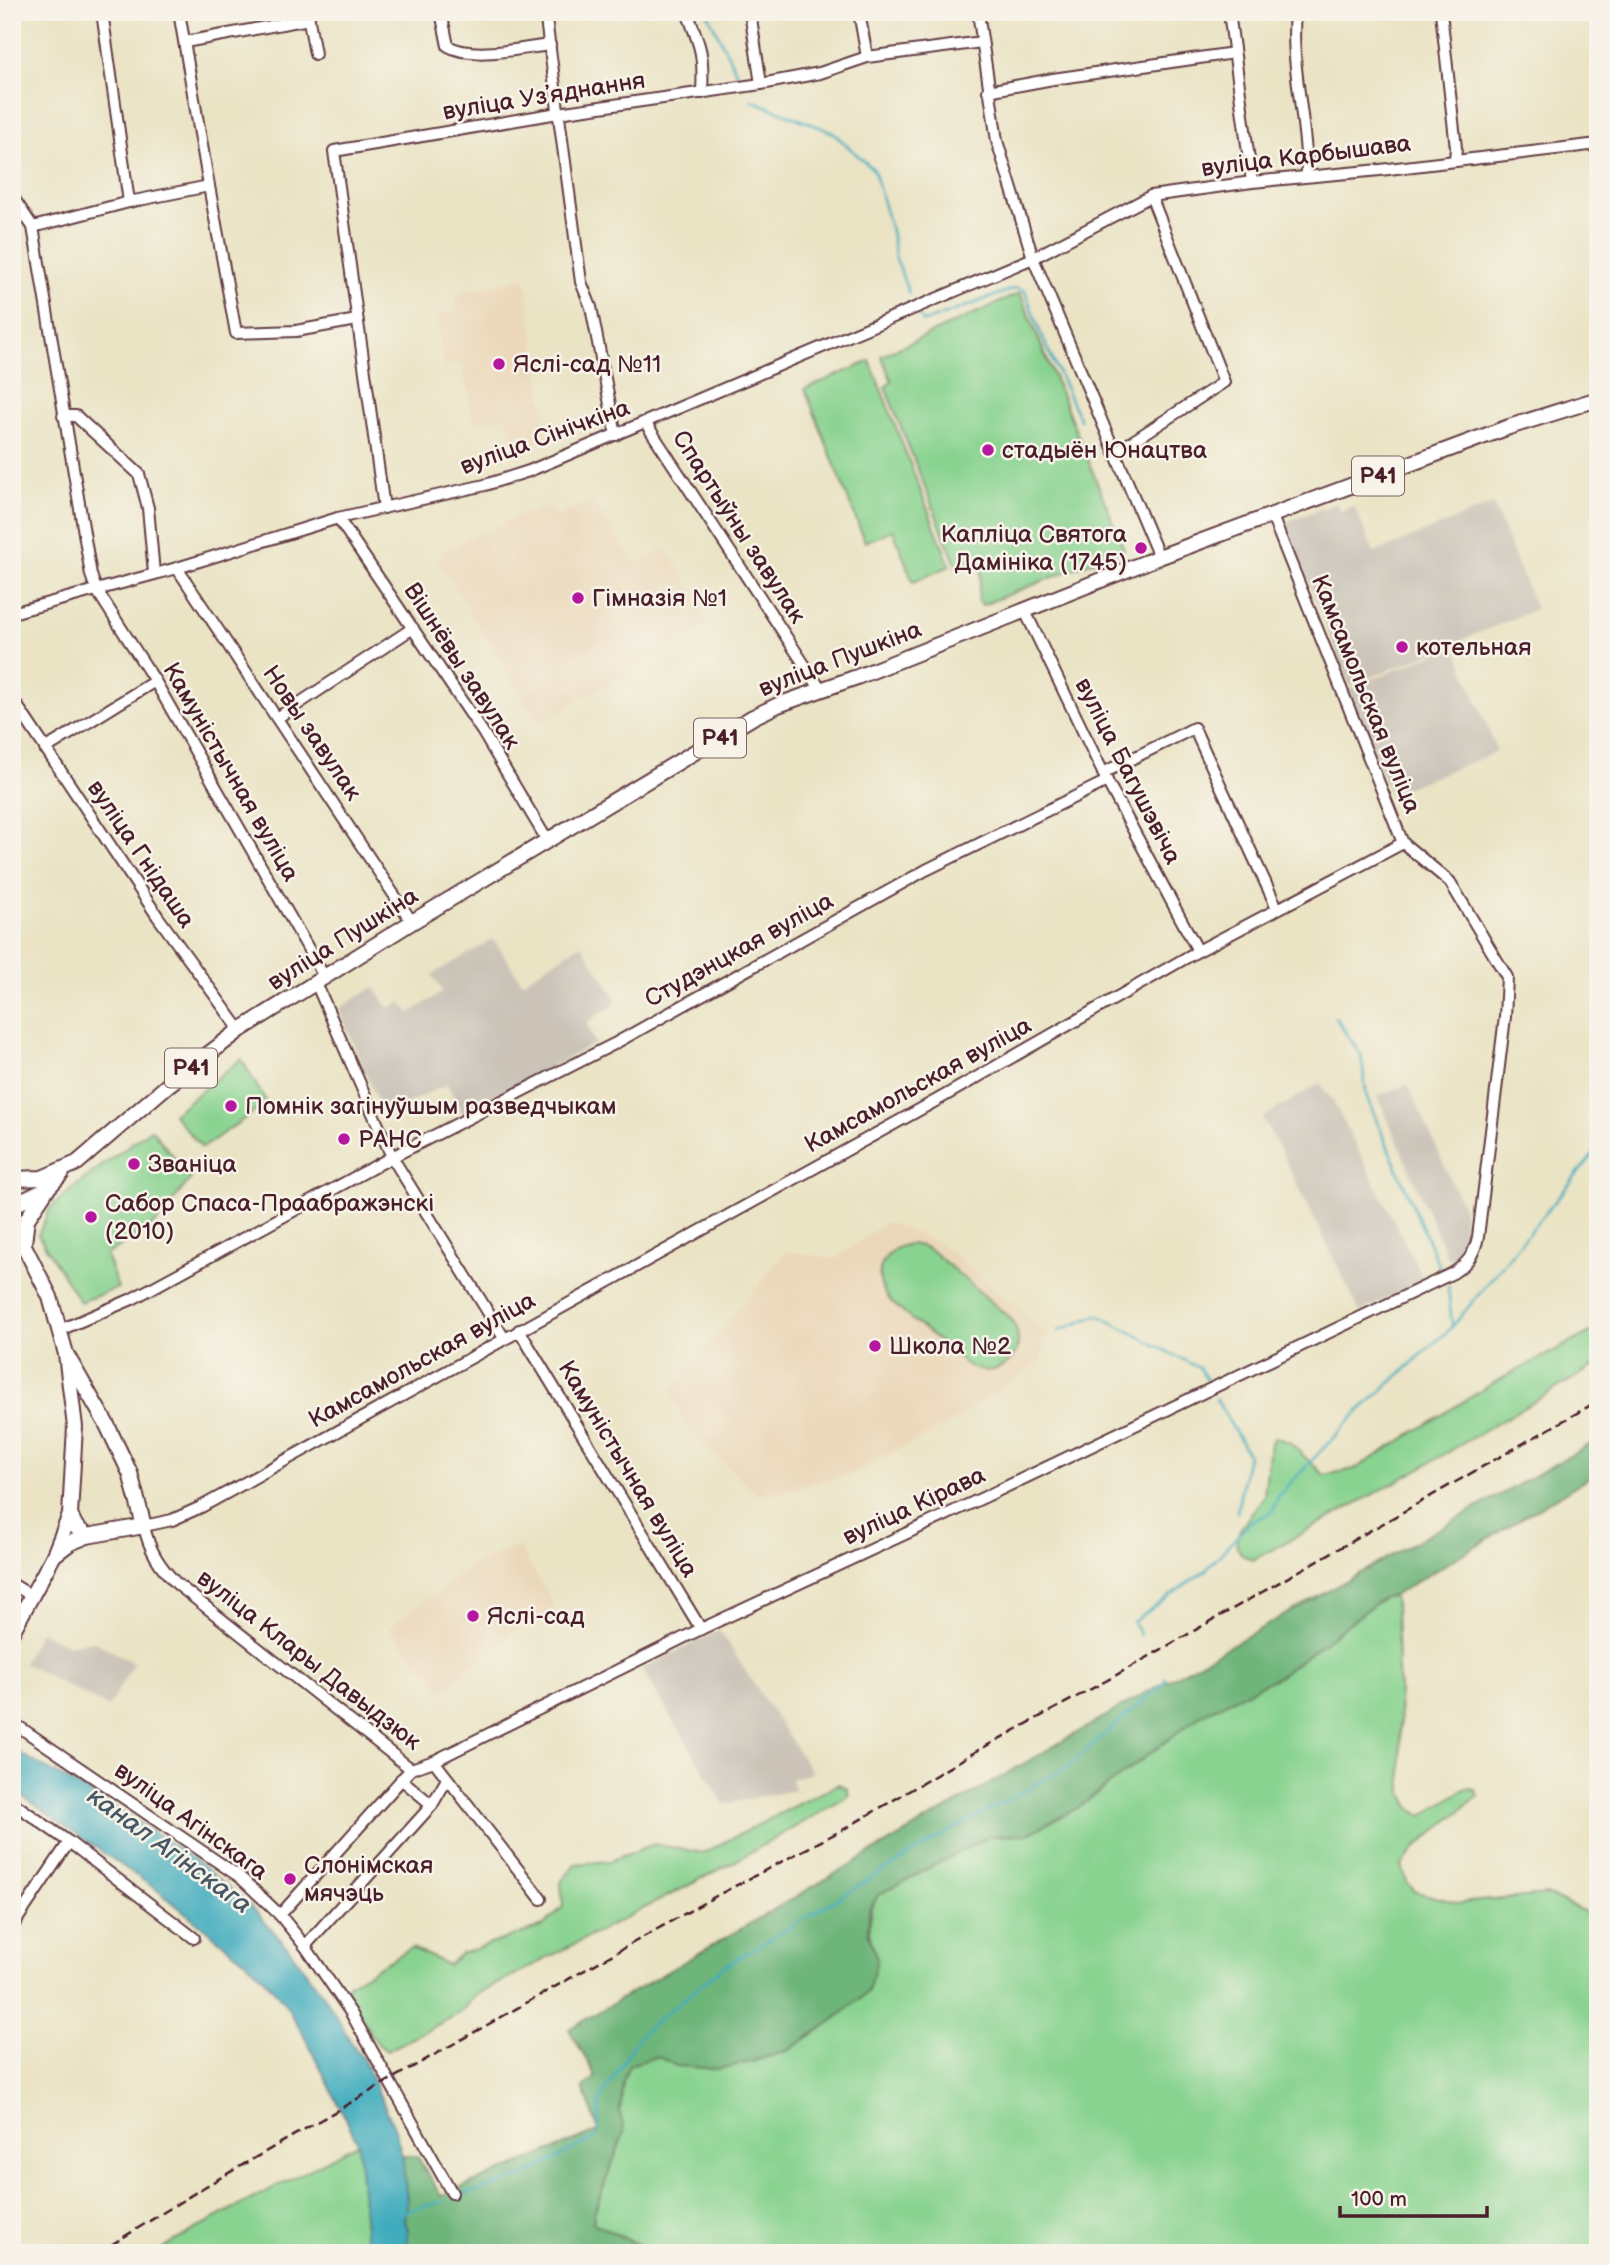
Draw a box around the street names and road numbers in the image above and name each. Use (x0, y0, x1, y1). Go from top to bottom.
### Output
street label: вуліца Узʼяднання (441, 66, 647, 126)
street label: вуліца Карбышава (1200, 129, 1412, 183)
street label: вуліца Сінічкіна (456, 393, 634, 481)
street label: Спартыўны завулак (666, 425, 812, 629)
road number: Р41 (1352, 456, 1404, 496)
street label: Камсамольская вуліца (1305, 571, 1427, 817)
street label: Вішнёвы завулак (397, 577, 527, 755)
street label: вуліца Пушкіна (755, 615, 925, 703)
street label: Камуністычная вуліца (157, 657, 305, 887)
street label: Новы завулак (256, 660, 368, 806)
street label: вуліца Багушэвіча (1069, 673, 1187, 869)
road number: Р41 (694, 718, 746, 758)
street label: вуліца Гнідаша (81, 775, 201, 933)
street label: вуліца Пушкіна (262, 881, 424, 997)
street label: Студэнцкая вуліца (640, 886, 838, 1014)
street label: Камсамольская вуліца (800, 1011, 1036, 1159)
road number: Р41 (165, 1049, 217, 1088)
street label: Камсамольская вуліца (304, 1286, 540, 1434)
street label: Камуністычная вуліца (552, 1355, 704, 1583)
street label: вуліца Кірава (838, 1460, 990, 1552)
street label: вуліца Клары Давыдзюк (191, 1564, 427, 1757)
street label: вуліца Агінскага (109, 1756, 273, 1886)

